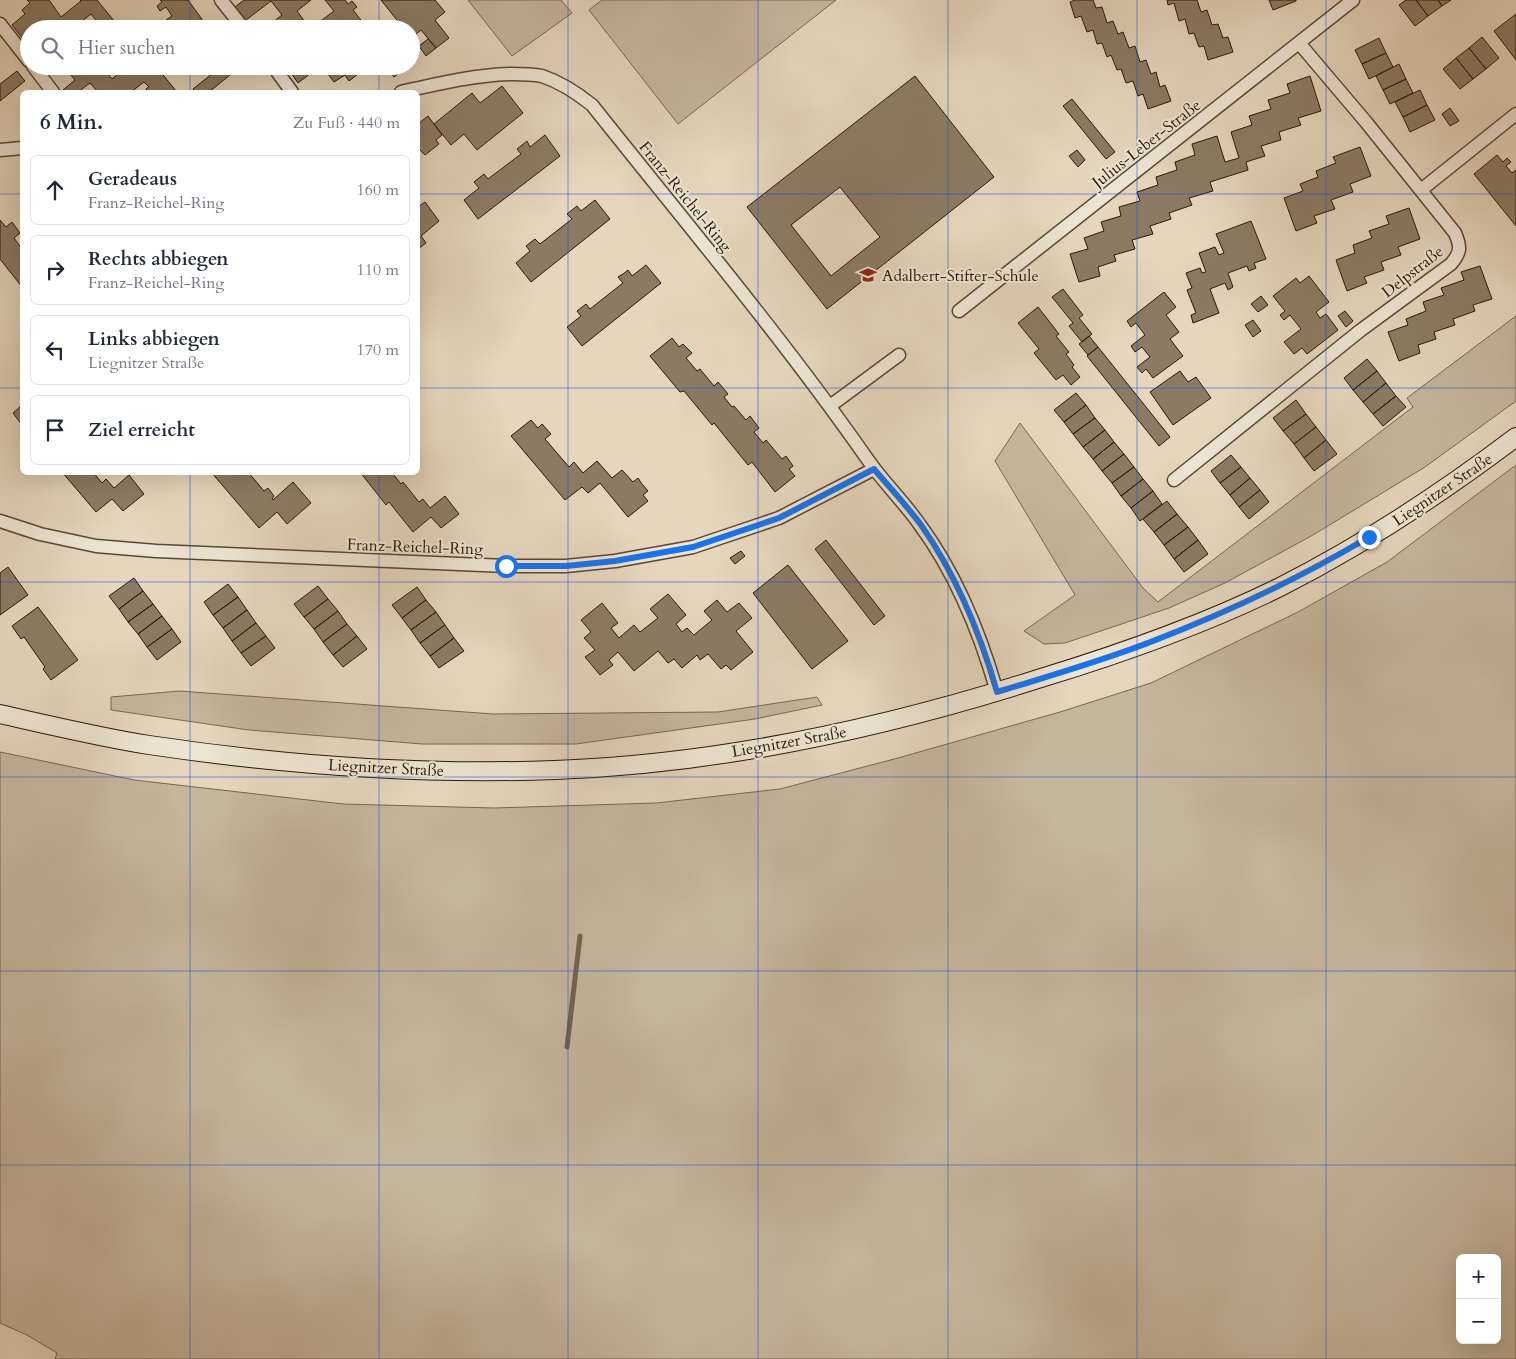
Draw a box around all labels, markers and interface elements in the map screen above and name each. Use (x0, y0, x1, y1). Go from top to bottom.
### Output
search box (20, 20, 420, 75)
icon: search (38, 34, 66, 62)
text: Hier suchen (78, 35, 175, 61)
street label: Julius-Leber-Straße (1086, 94, 1206, 194)
text: 6 Min. (40, 108, 103, 137)
text: Zu Fuß · 440 m (293, 112, 400, 134)
street label: Franz-Reichel-Ring (634, 137, 737, 257)
text: Geradeaus (88, 166, 177, 192)
icon: ahead (41, 176, 69, 204)
text: 160 m (357, 179, 399, 201)
text: Franz-Reichel-Ring (88, 192, 224, 214)
street label: Delpstraße (1377, 241, 1448, 303)
text: Rechts abbiegen (88, 246, 229, 272)
icon: right (41, 256, 69, 284)
text: 110 m (357, 259, 399, 281)
school or university icon: Adalbert-Stifter-Schule (858, 265, 878, 285)
place label: Adalbert-Stifter-Schule (882, 265, 1039, 287)
text: Franz-Reichel-Ring (88, 272, 224, 294)
text: Links abbiegen (88, 326, 220, 352)
icon: left (41, 336, 69, 364)
text: 170 m (357, 339, 399, 361)
text: Liegnitzer Straße (88, 352, 204, 374)
icon: arrive (41, 416, 69, 444)
text: Ziel erreicht (88, 417, 195, 443)
street label: Liegnitzer Straße (1388, 448, 1497, 531)
route end (1358, 526, 1381, 549)
street label: Franz-Reichel-Ring (346, 534, 483, 560)
route start (495, 555, 518, 578)
street label: Liegnitzer Straße (730, 721, 848, 763)
street label: Liegnitzer Straße (327, 754, 445, 782)
map controls (1456, 1254, 1501, 1344)
button: + (1456, 1254, 1501, 1299)
button: − (1456, 1299, 1501, 1344)

